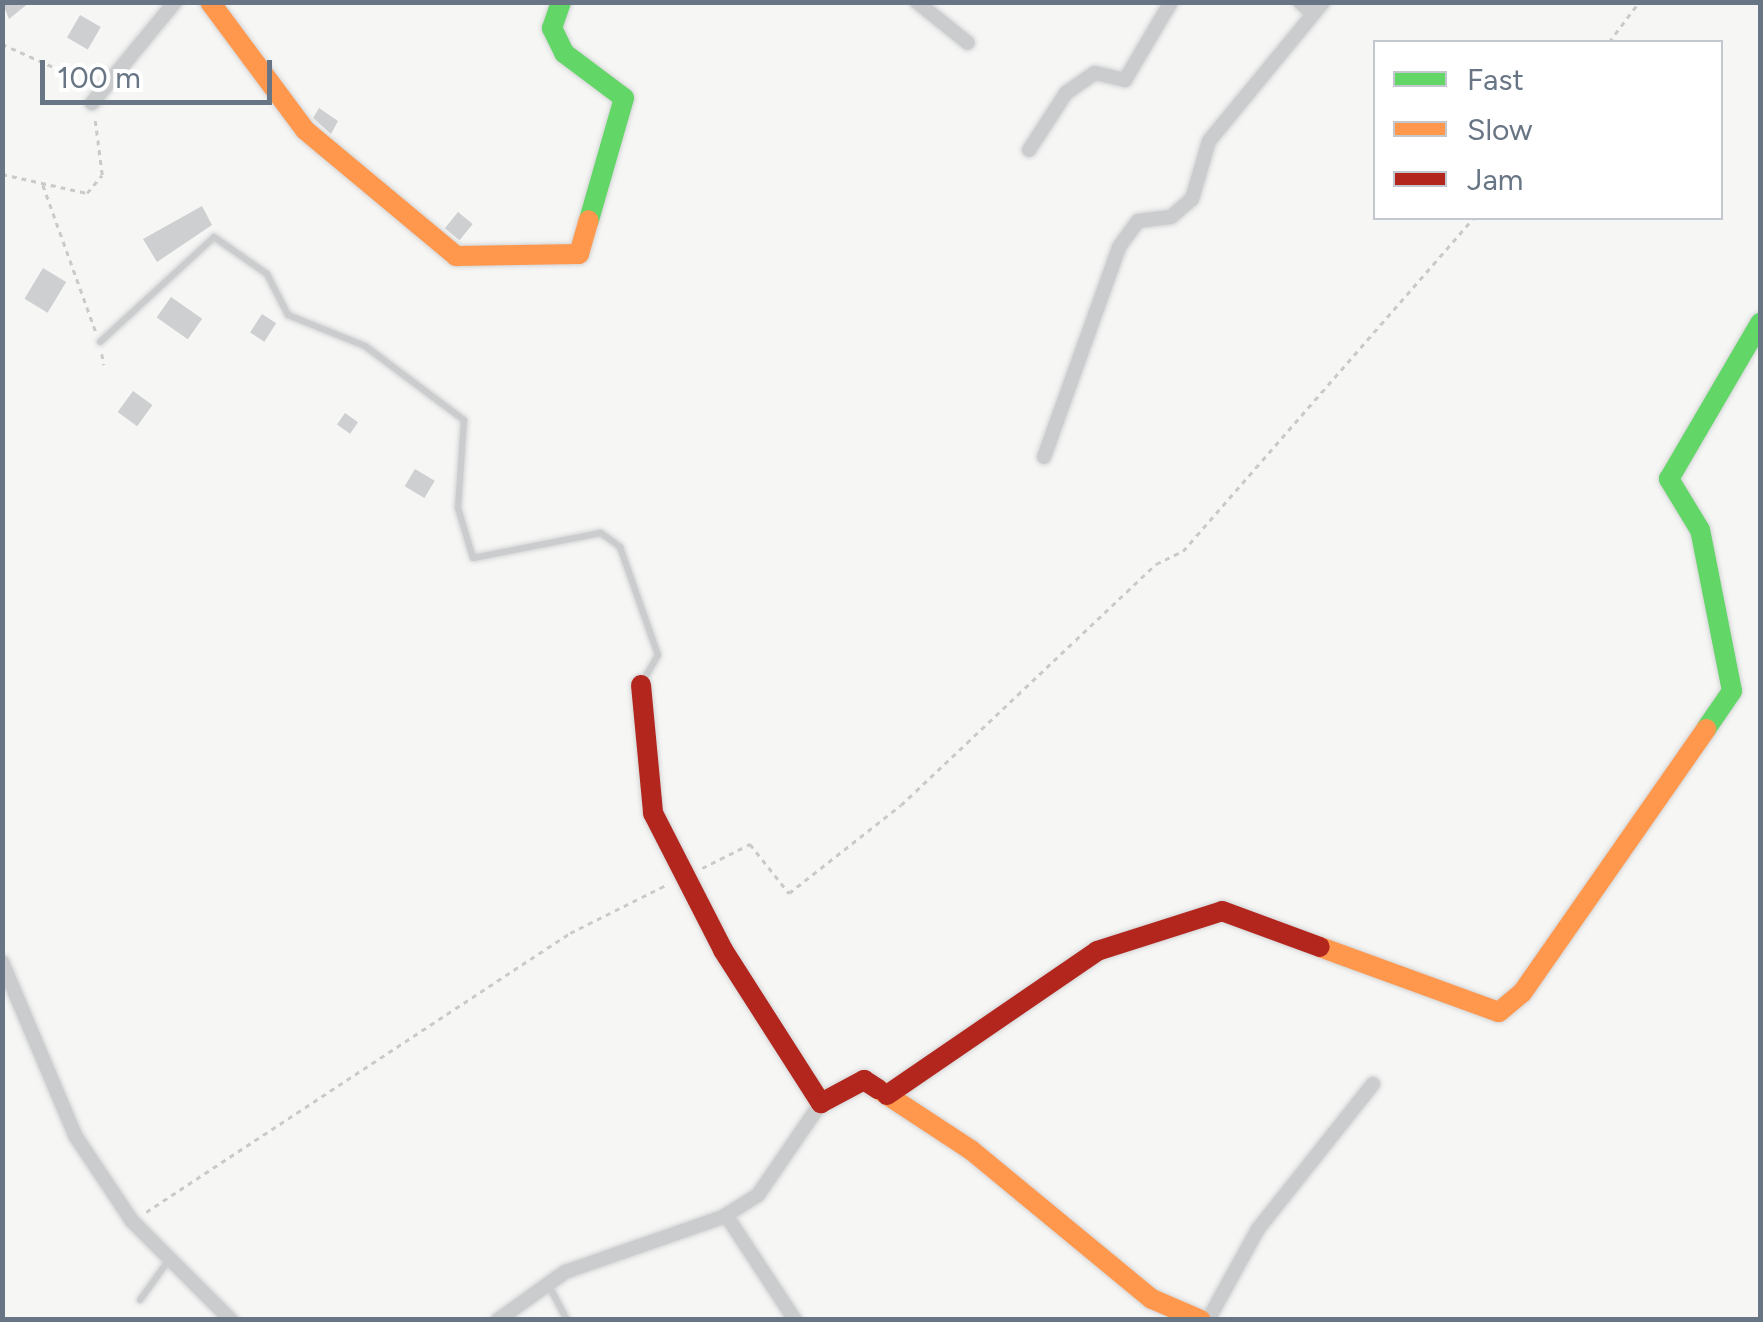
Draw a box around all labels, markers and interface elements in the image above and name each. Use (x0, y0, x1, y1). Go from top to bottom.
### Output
scale bar (45, 40, 278, 102)
legend (1373, 40, 1723, 220)
text: 100 m (57, 59, 141, 96)
text: Fast (1467, 61, 1524, 98)
text: Slow (1467, 111, 1533, 148)
text: Jam (1467, 161, 1523, 198)

